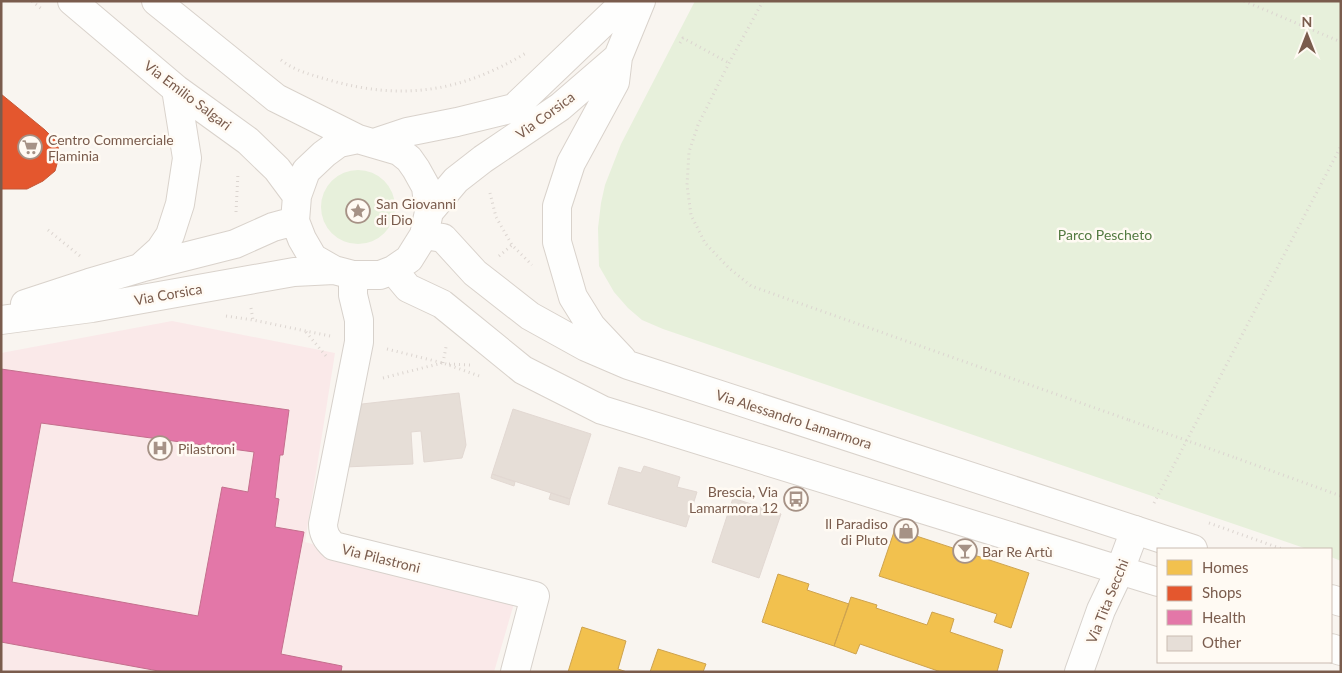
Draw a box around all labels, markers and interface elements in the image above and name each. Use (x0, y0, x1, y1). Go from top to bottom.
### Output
north arrow (1282, 10, 1332, 60)
text: N (1302, 13, 1312, 30)
street label: Via Emilio Salgari (141, 57, 235, 133)
street label: Via Corsica (512, 88, 578, 142)
place label: Centro Commerciale Flaminia (48, 131, 174, 164)
supermarket icon: Centro Commerciale Flaminia (17, 134, 43, 160)
place label: San Giovanni di Dio (376, 195, 456, 228)
place icon: San Giovanni di Dio (345, 198, 371, 224)
park label: Parco Pescheto (1058, 226, 1152, 243)
street label: Via Corsica (133, 280, 203, 308)
street label: Via Alessandro Lamarmora (714, 386, 874, 452)
hospital icon: Pilastroni (147, 435, 173, 461)
place label: Pilastroni (178, 440, 235, 457)
place label: Brescia, Via Lamarmora 12 (689, 483, 778, 516)
bus stop icon: Brescia, Via Lamarmora 12 (783, 486, 809, 512)
place label: Il Paradiso di Pluto (825, 515, 888, 548)
shop icon: Il Paradiso di Pluto (893, 518, 919, 544)
bar icon: Bar Re Artù (952, 538, 978, 564)
street label: Via Pilastroni (340, 540, 422, 576)
place label: Bar Re Artù (982, 543, 1052, 560)
legend (1157, 548, 1332, 663)
street label: Via Tita Secchi (1082, 556, 1132, 646)
text: Homes (1202, 558, 1248, 576)
text: Shops (1202, 583, 1242, 601)
text: Health (1202, 608, 1246, 626)
text: Other (1202, 633, 1242, 651)

